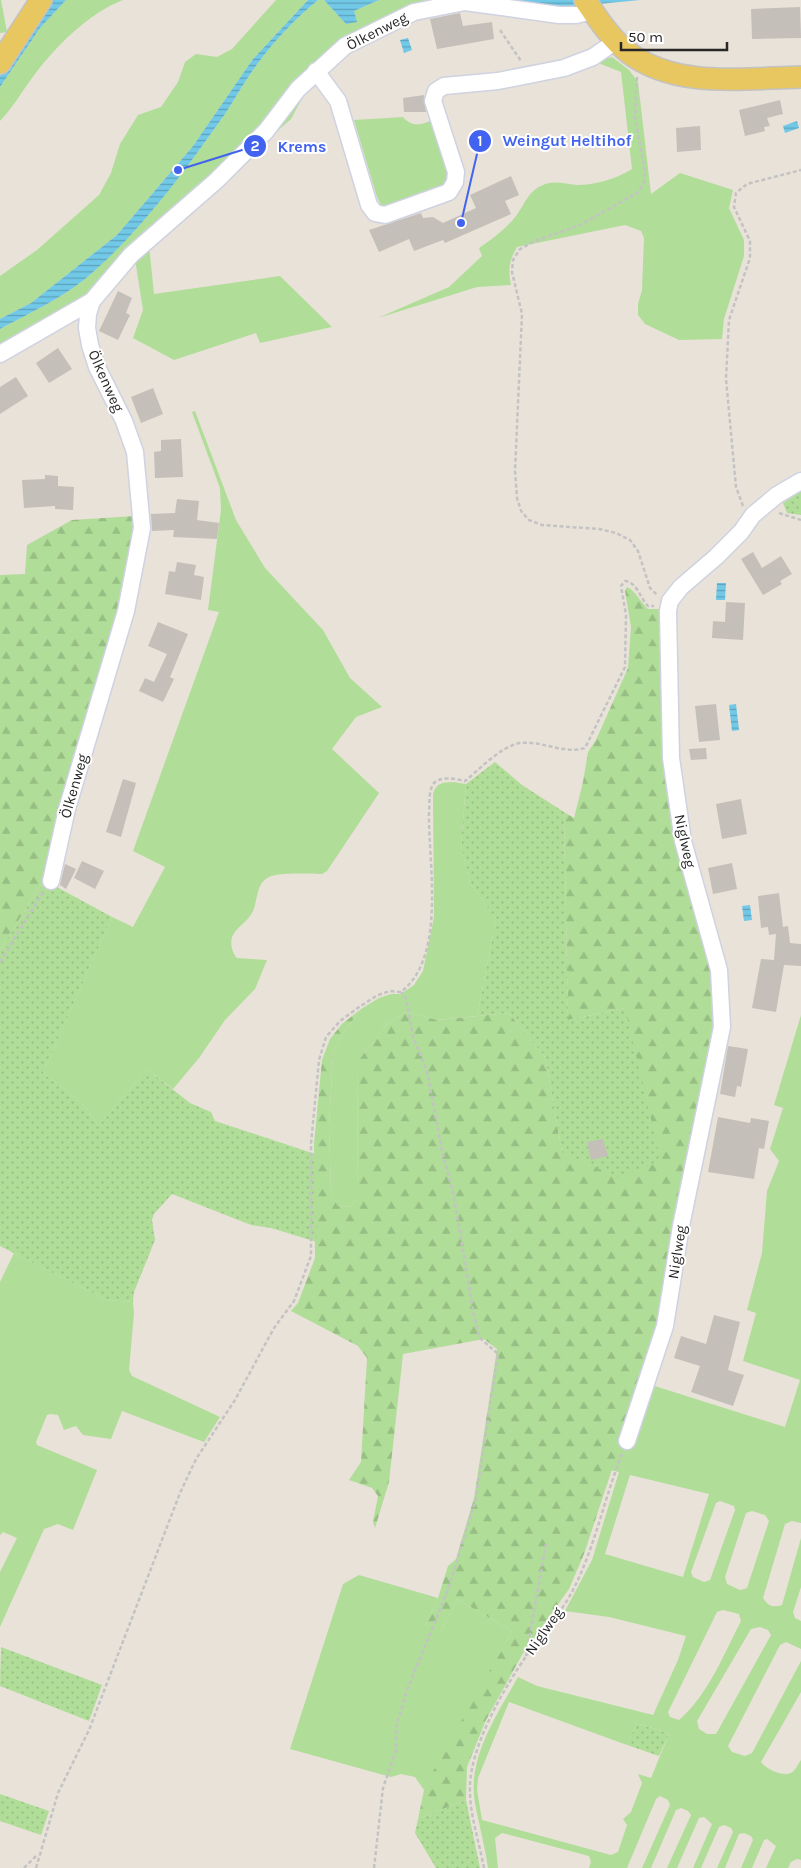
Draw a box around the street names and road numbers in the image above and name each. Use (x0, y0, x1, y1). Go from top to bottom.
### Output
street label: Ölkenweg (343, 8, 411, 54)
street label: Ölkenweg (84, 347, 128, 415)
street label: Ölkenweg (56, 751, 92, 820)
street label: Niglweg (671, 813, 700, 870)
street label: Niglweg (664, 1223, 690, 1280)
street label: Niglweg (521, 1603, 567, 1658)

